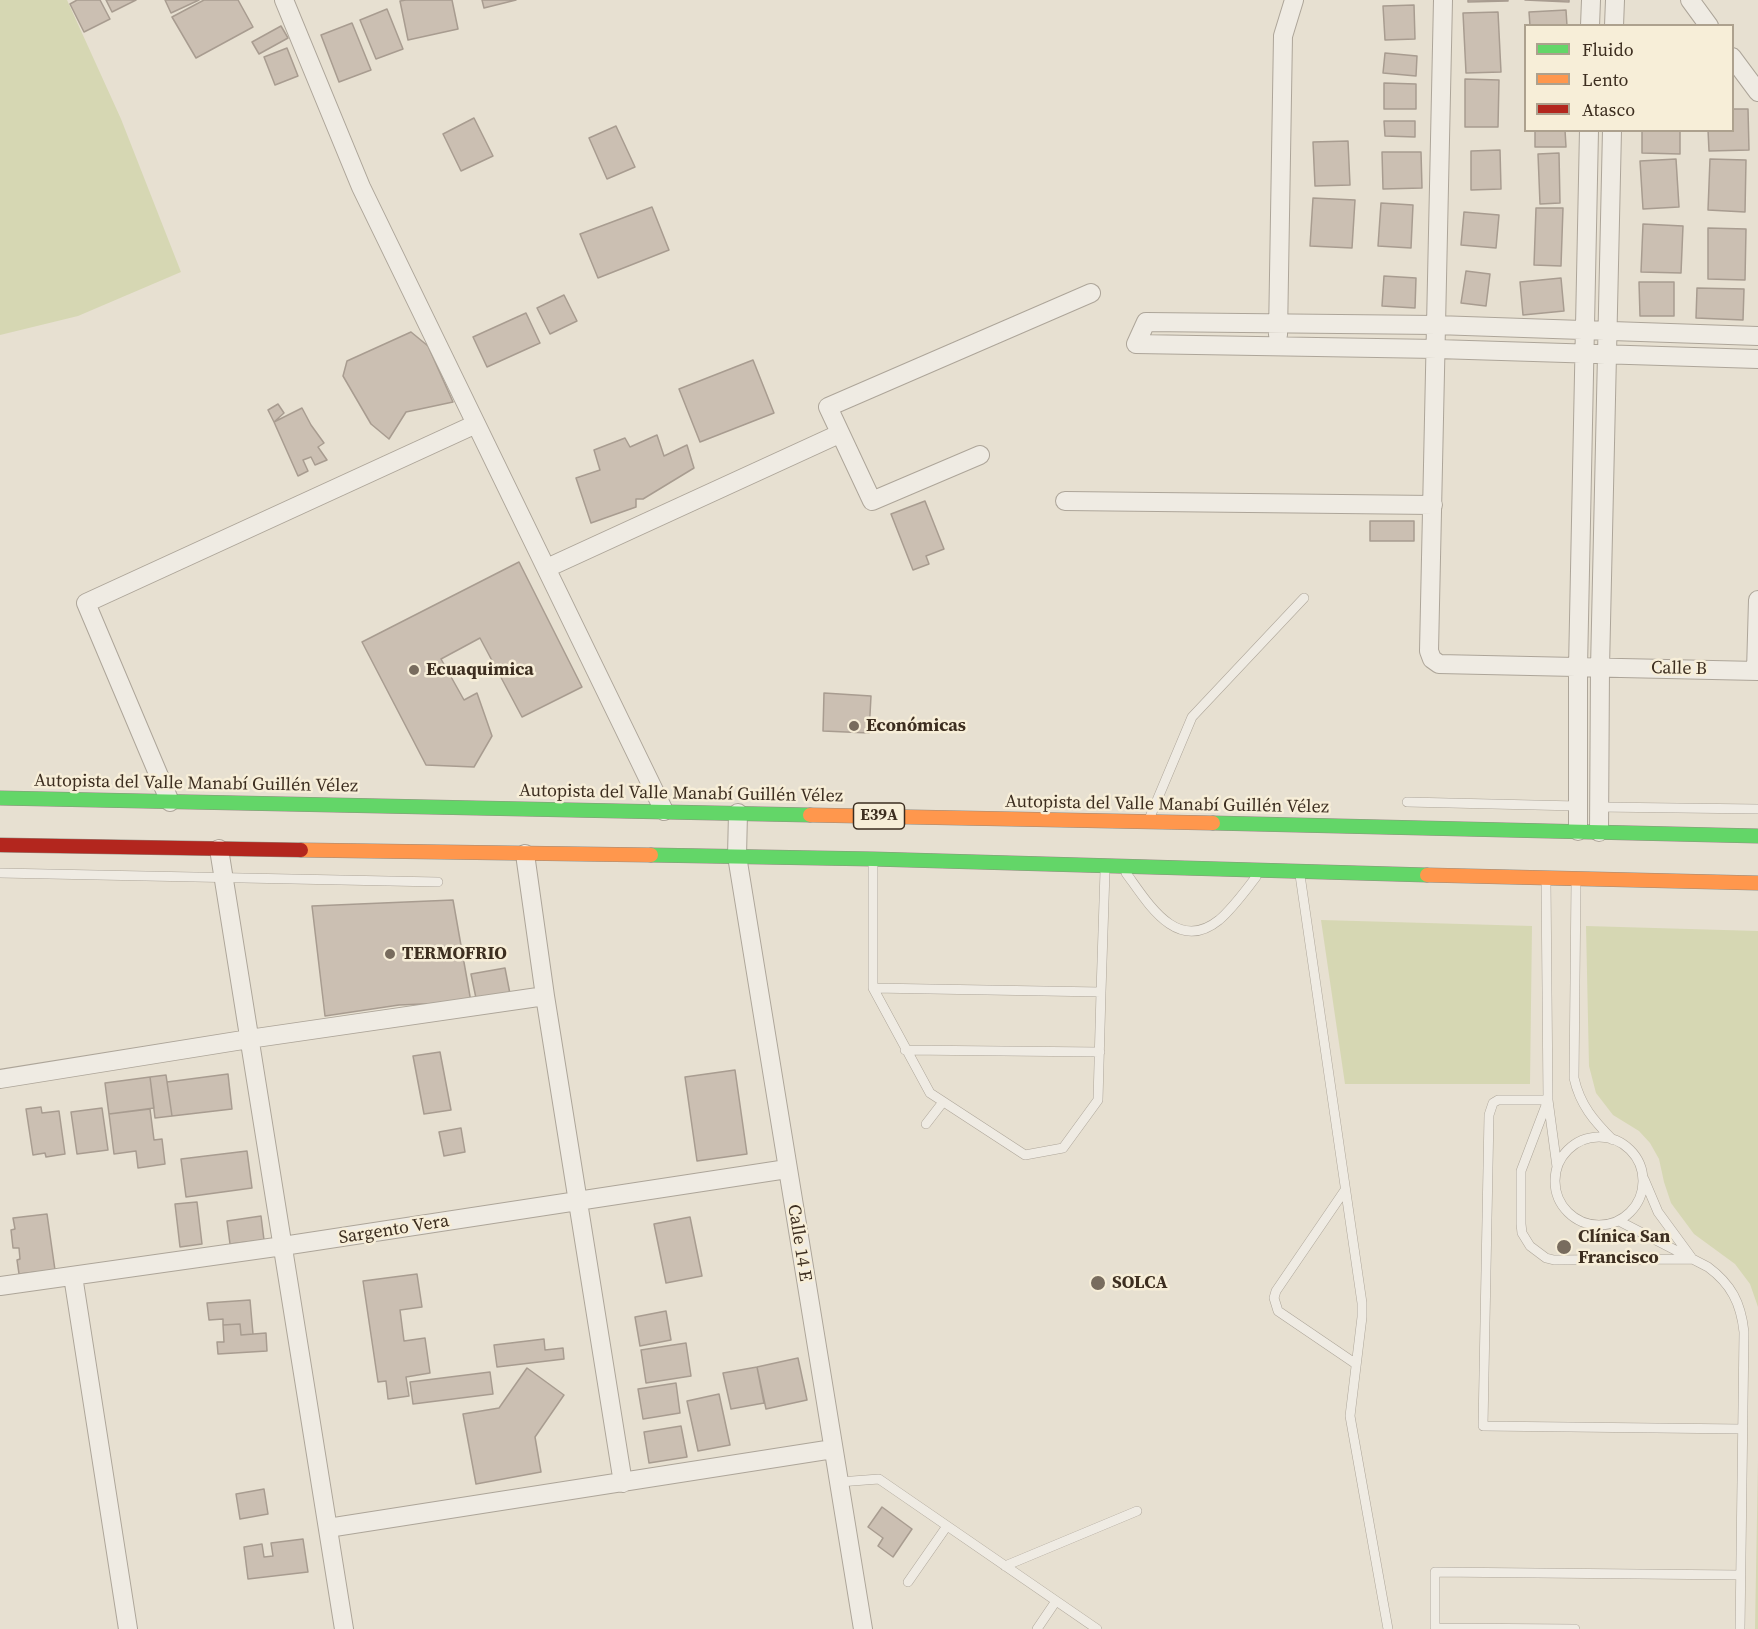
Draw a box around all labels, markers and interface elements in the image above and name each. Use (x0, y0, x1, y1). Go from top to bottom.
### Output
legend (1524, 24, 1734, 132)
text: Fluido (1582, 37, 1634, 62)
text: Lento (1582, 67, 1628, 92)
text: Atasco (1582, 97, 1635, 122)
street label: Calle B (1651, 658, 1707, 680)
place label: Ecuaquimica (426, 659, 534, 681)
marker: Ecuaquimica (407, 663, 421, 677)
place label: Económicas (866, 715, 966, 737)
marker: Económicas (847, 719, 861, 733)
street label: Autopista del Valle Manabí Guillén Vélez (34, 770, 358, 798)
street label: Autopista del Valle Manabí Guillén Vélez (519, 780, 843, 808)
street label: Autopista del Valle Manabí Guillén Vélez (1005, 791, 1329, 819)
road number: E39A (854, 803, 904, 829)
place label: TERMOFRIO (402, 943, 507, 965)
marker: TERMOFRIO (383, 947, 397, 961)
street label: Calle 14 E (782, 1203, 816, 1283)
street label: Sargento Vera (337, 1211, 451, 1249)
place label: Clínica San Francisco (1578, 1226, 1670, 1268)
marker: Clínica San Francisco (1555, 1238, 1573, 1256)
place label: SOLCA (1112, 1272, 1168, 1294)
marker: SOLCA (1089, 1274, 1107, 1292)

